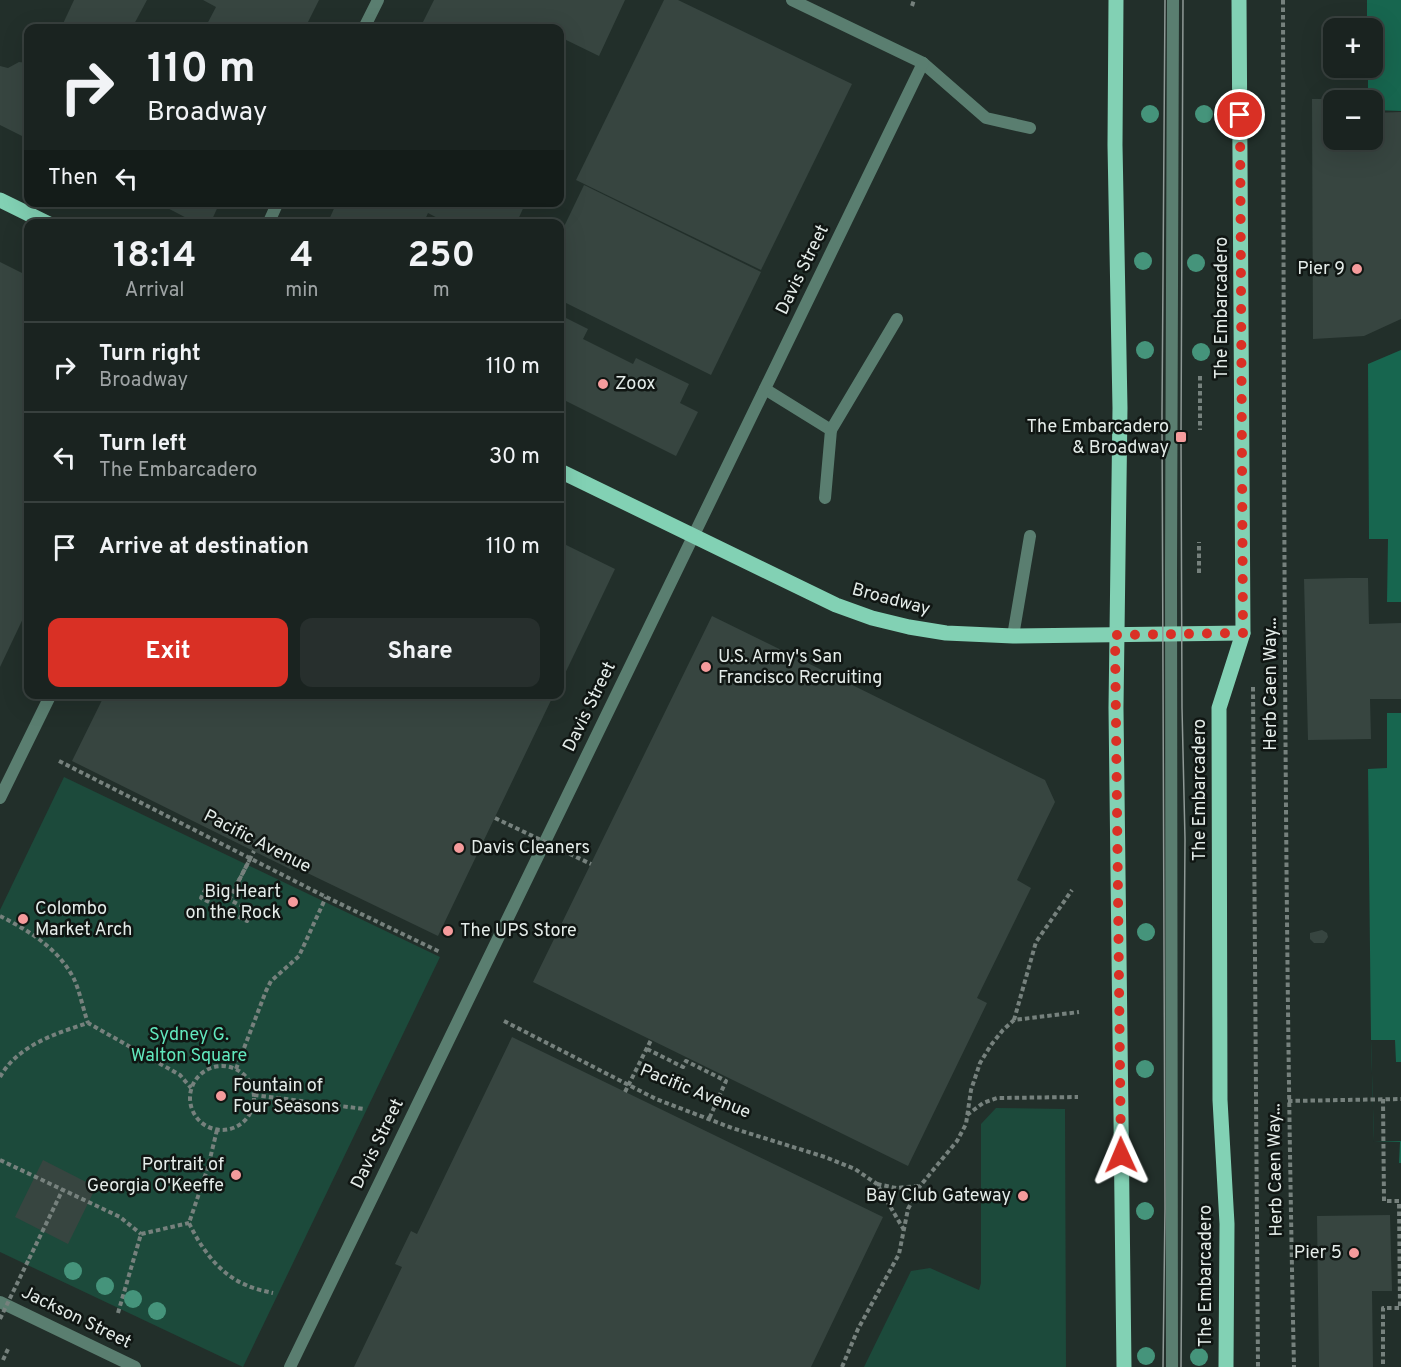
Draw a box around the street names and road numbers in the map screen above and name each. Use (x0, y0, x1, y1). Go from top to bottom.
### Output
street label: Davis Street (771, 221, 835, 319)
street label: The Embarcadero (1211, 237, 1234, 379)
street label: Broadway (849, 579, 933, 621)
street label: Herb Caen Way... (1260, 617, 1283, 751)
street label: Davis Street (558, 658, 622, 756)
street label: The Embarcadero (1189, 719, 1212, 861)
street label: Pacific Avenue (199, 805, 315, 879)
street label: Pacific Avenue (636, 1059, 754, 1125)
street label: Davis Street (346, 1095, 410, 1193)
street label: Herb Caen Way... (1263, 1103, 1289, 1237)
street label: The Embarcadero (1195, 1205, 1218, 1347)
street label: Jackson Street (17, 1281, 135, 1355)

